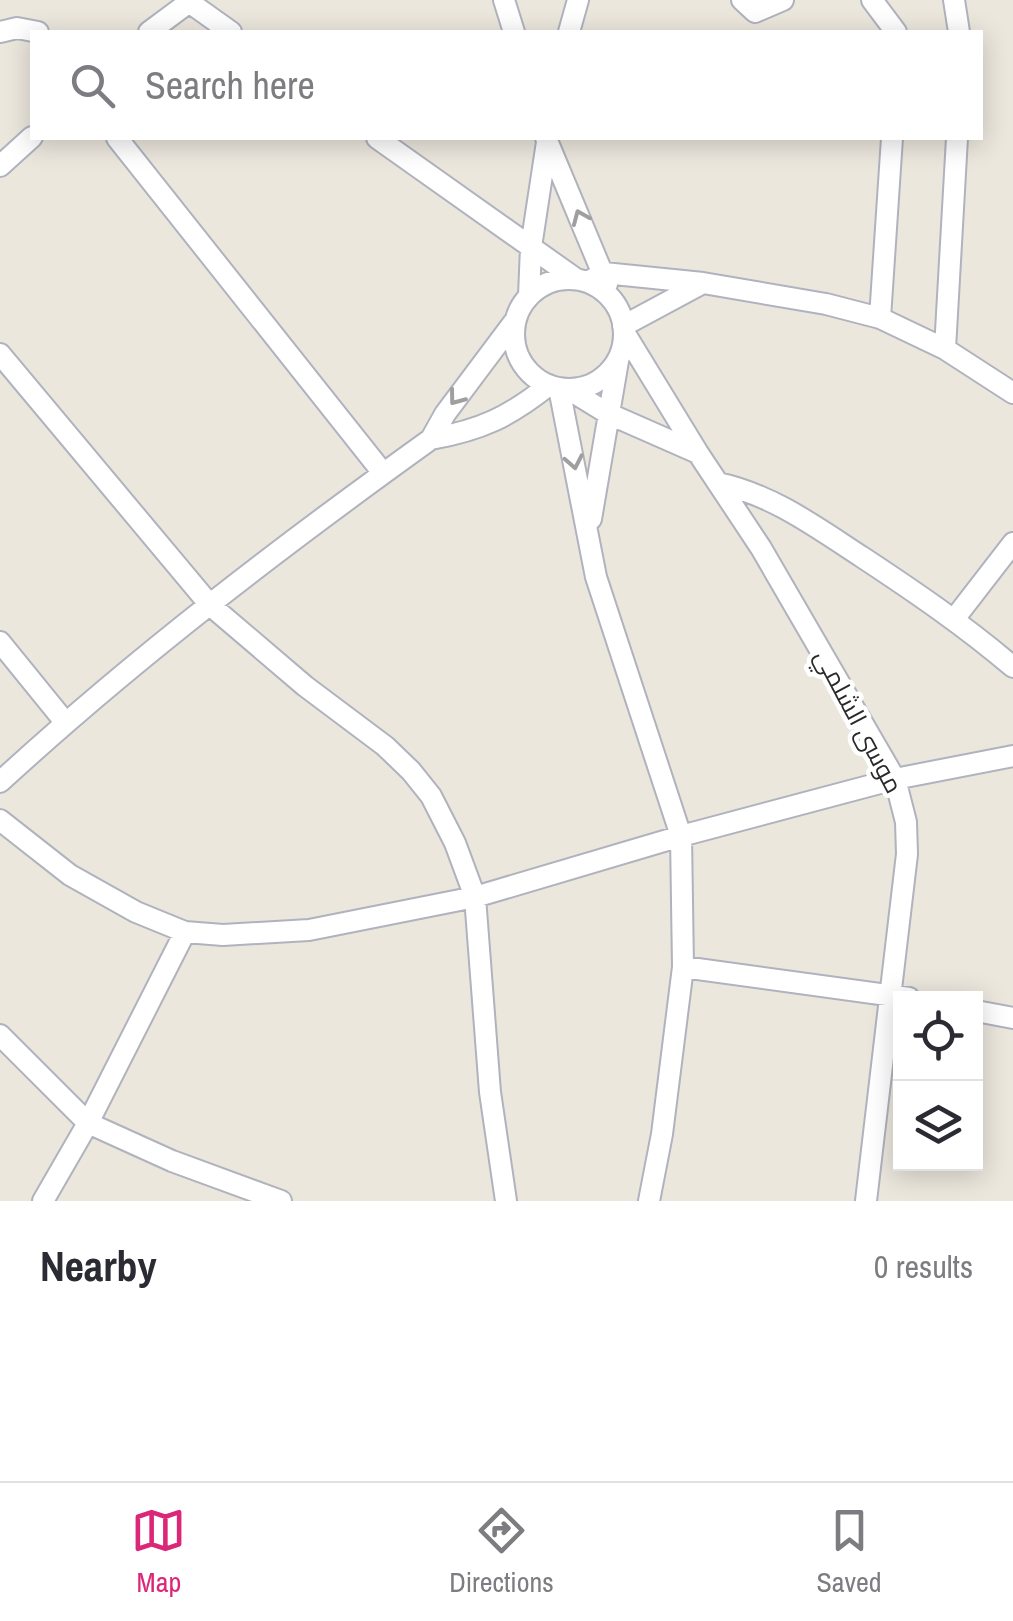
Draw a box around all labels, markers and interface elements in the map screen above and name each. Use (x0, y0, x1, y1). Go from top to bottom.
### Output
search box (30, 30, 983, 140)
icon: search (65, 58, 120, 113)
text: Search here (145, 60, 315, 111)
one-way arrow (572, 209, 592, 227)
one-way arrow (451, 387, 468, 405)
one-way arrow (563, 453, 584, 470)
street label: موسى الشلمي (804, 643, 911, 800)
map controls (893, 991, 983, 1171)
button: locate (893, 991, 983, 1081)
button: layers (893, 1081, 983, 1171)
text: Nearby (40, 1238, 157, 1294)
text: 0 results (874, 1245, 973, 1288)
tab: Map (131, 1503, 186, 1601)
tab: Directions (449, 1503, 554, 1601)
tab: Saved (817, 1503, 882, 1601)

